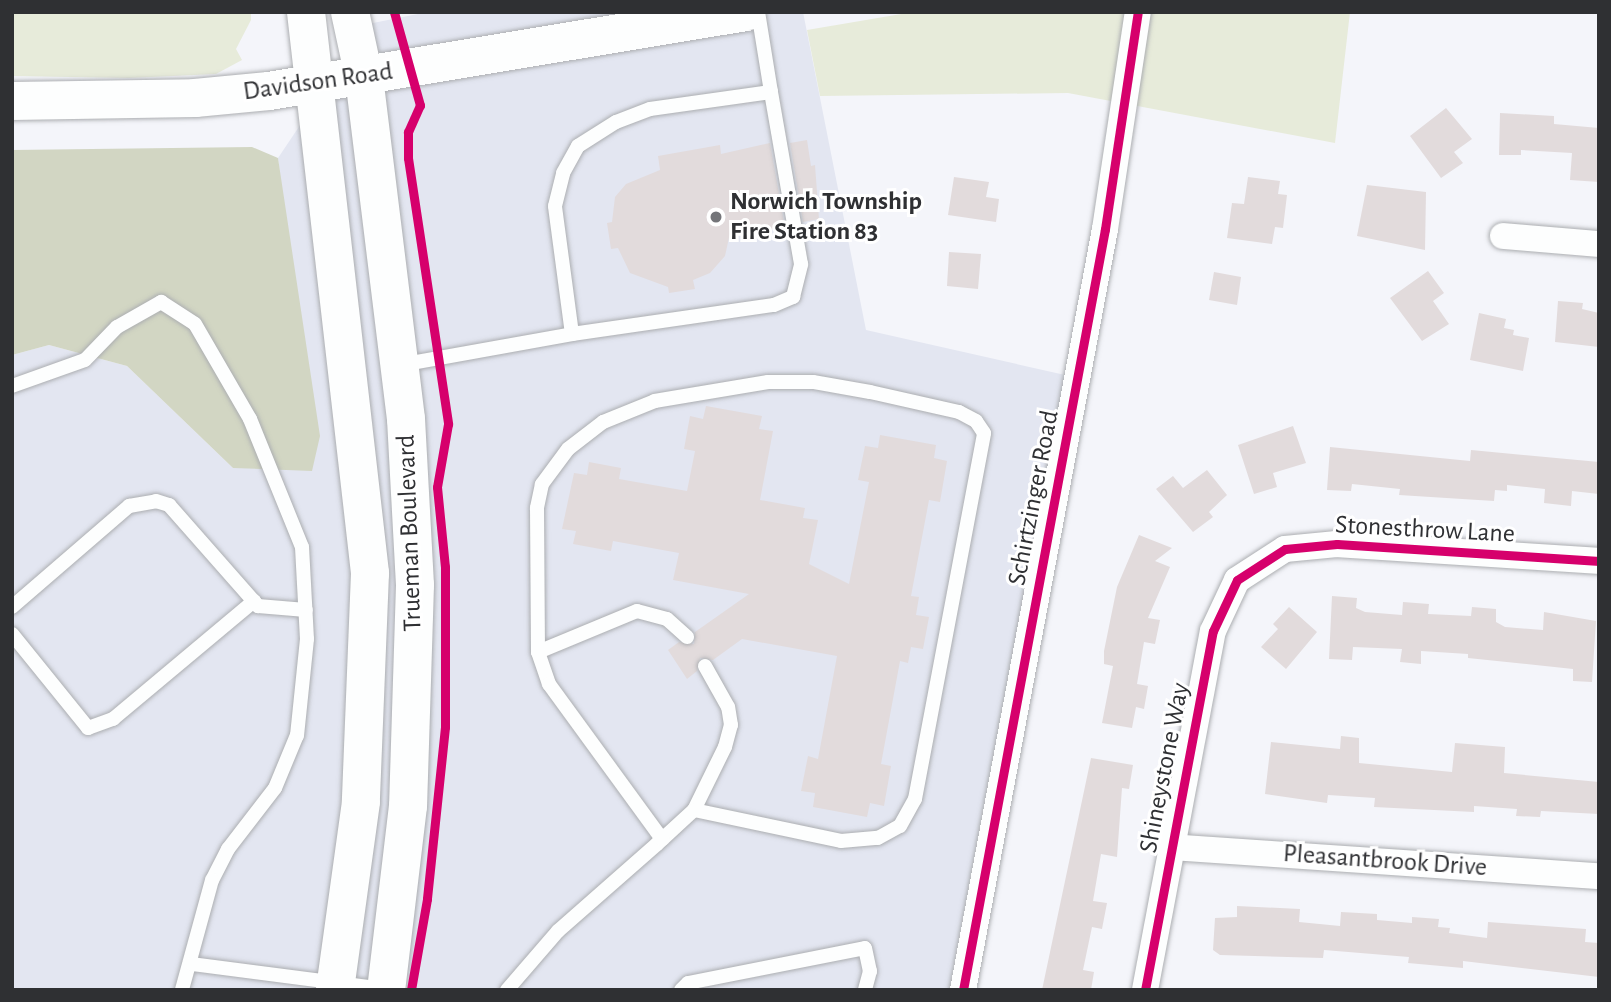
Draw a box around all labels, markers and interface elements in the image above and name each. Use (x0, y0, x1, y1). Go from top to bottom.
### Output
street label: Davidson Road (241, 56, 395, 108)
place label: Norwich Township Fire Station 83 (730, 186, 922, 248)
marker: Norwich Township Fire Station 83 (708, 209, 724, 225)
street label: Schirtzinger Road (1002, 408, 1066, 588)
street label: Trueman Boulevard (391, 434, 429, 632)
street label: Stonesthrow Lane (1334, 510, 1516, 550)
street label: Shineystone Way (1133, 680, 1197, 856)
street label: Pleasantbrook Drive (1282, 838, 1488, 884)

